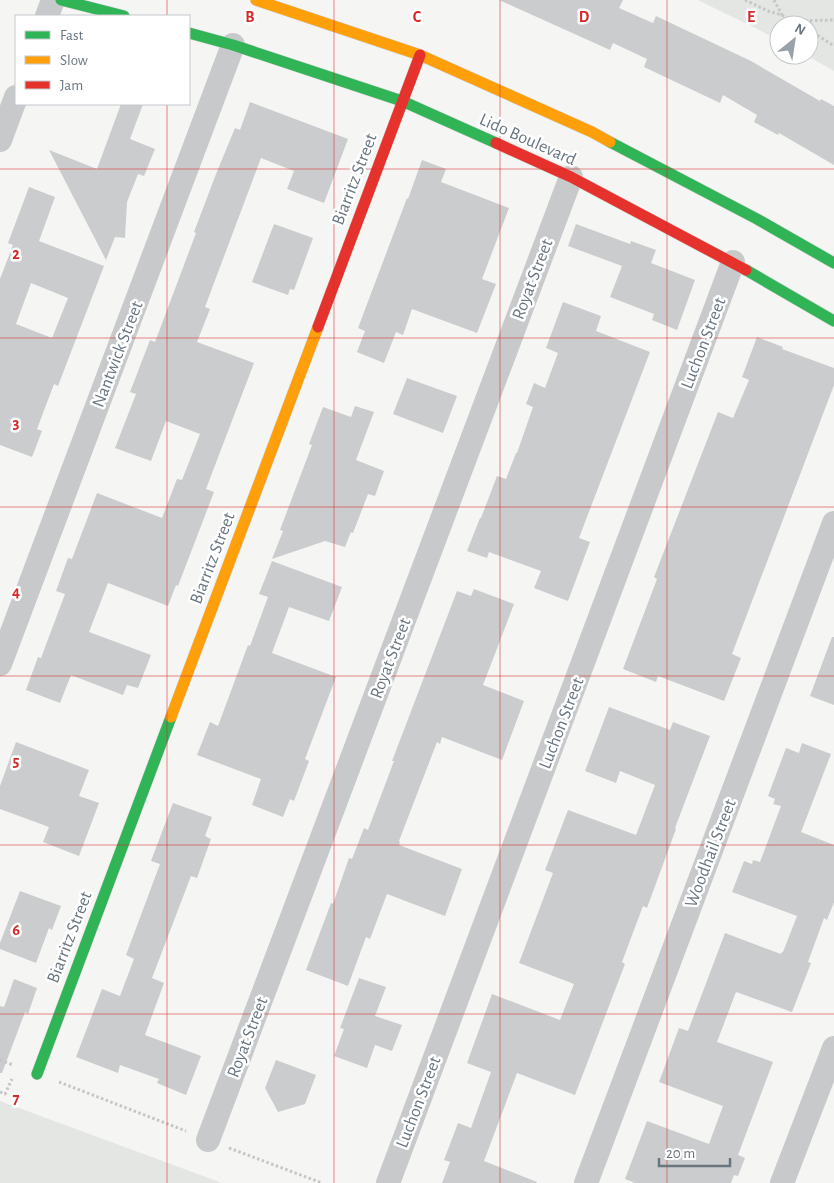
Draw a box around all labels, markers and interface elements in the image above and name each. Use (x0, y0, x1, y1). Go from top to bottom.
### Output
text: B (245, 9, 255, 25)
text: C (413, 9, 422, 25)
text: D (579, 9, 590, 25)
text: E (747, 9, 755, 25)
legend (15, 15, 190, 105)
north arrow (769, 15, 819, 65)
text: N (792, 21, 808, 38)
text: Fast (60, 28, 84, 43)
text: Slow (60, 53, 88, 68)
text: Jam (60, 78, 83, 93)
street label: Lido Boulevard (477, 111, 579, 169)
street label: Biarritz Street (329, 131, 381, 228)
street label: Royat Street (509, 236, 557, 322)
text: 2 (12, 246, 20, 262)
street label: Luchon Street (678, 295, 730, 391)
street label: Nantwick Street (89, 299, 147, 410)
text: 3 (13, 415, 20, 431)
street label: Biarritz Street (187, 510, 239, 607)
text: 4 (12, 584, 20, 600)
street label: Royat Street (367, 615, 415, 701)
street label: Luchon Street (536, 675, 588, 771)
text: 5 (13, 753, 20, 769)
street label: Woodhail Street (682, 797, 740, 910)
street label: Biarritz Street (44, 889, 96, 986)
text: 6 (12, 922, 20, 938)
street label: Royat Street (224, 994, 272, 1080)
street label: Luchon Street (393, 1054, 445, 1150)
text: 7 (13, 1091, 20, 1107)
scale bar (659, 1136, 730, 1168)
text: 20 m (666, 1146, 695, 1161)

